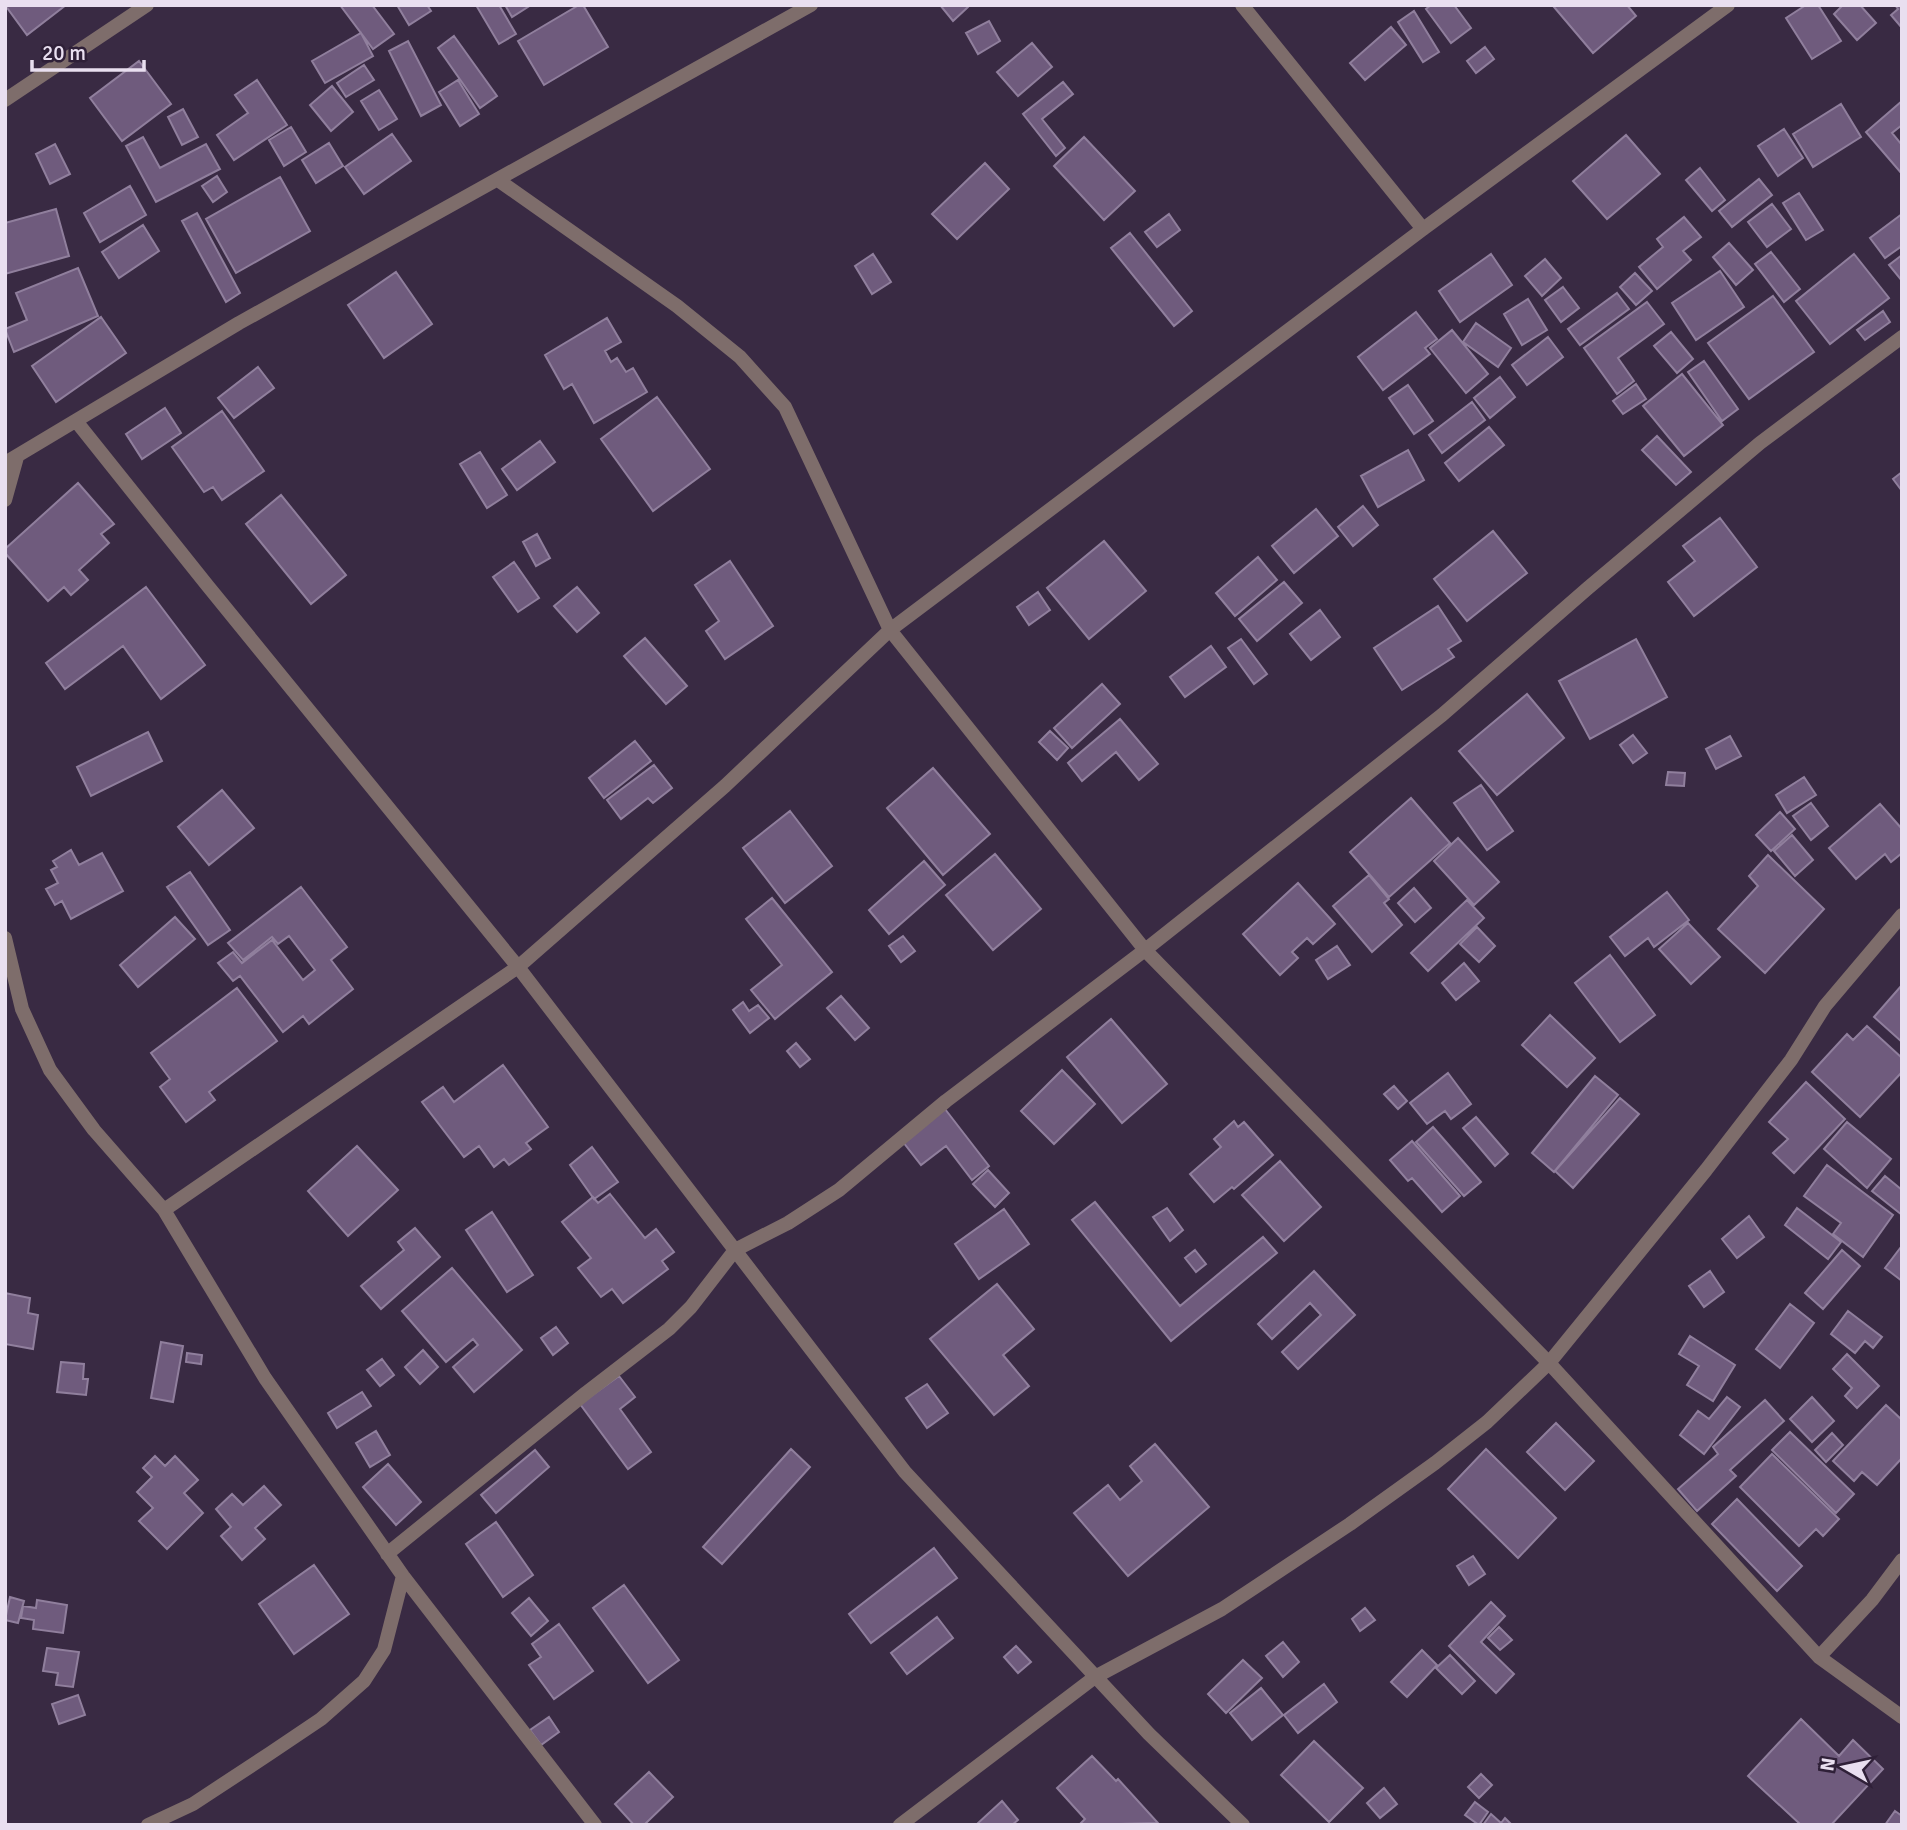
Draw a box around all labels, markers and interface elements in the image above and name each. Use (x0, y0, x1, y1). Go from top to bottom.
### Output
scale bar (32, 28, 144, 72)
text: 20 m (42, 40, 86, 66)
north arrow (1809, 1732, 1879, 1802)
text: N (1815, 1756, 1841, 1773)

